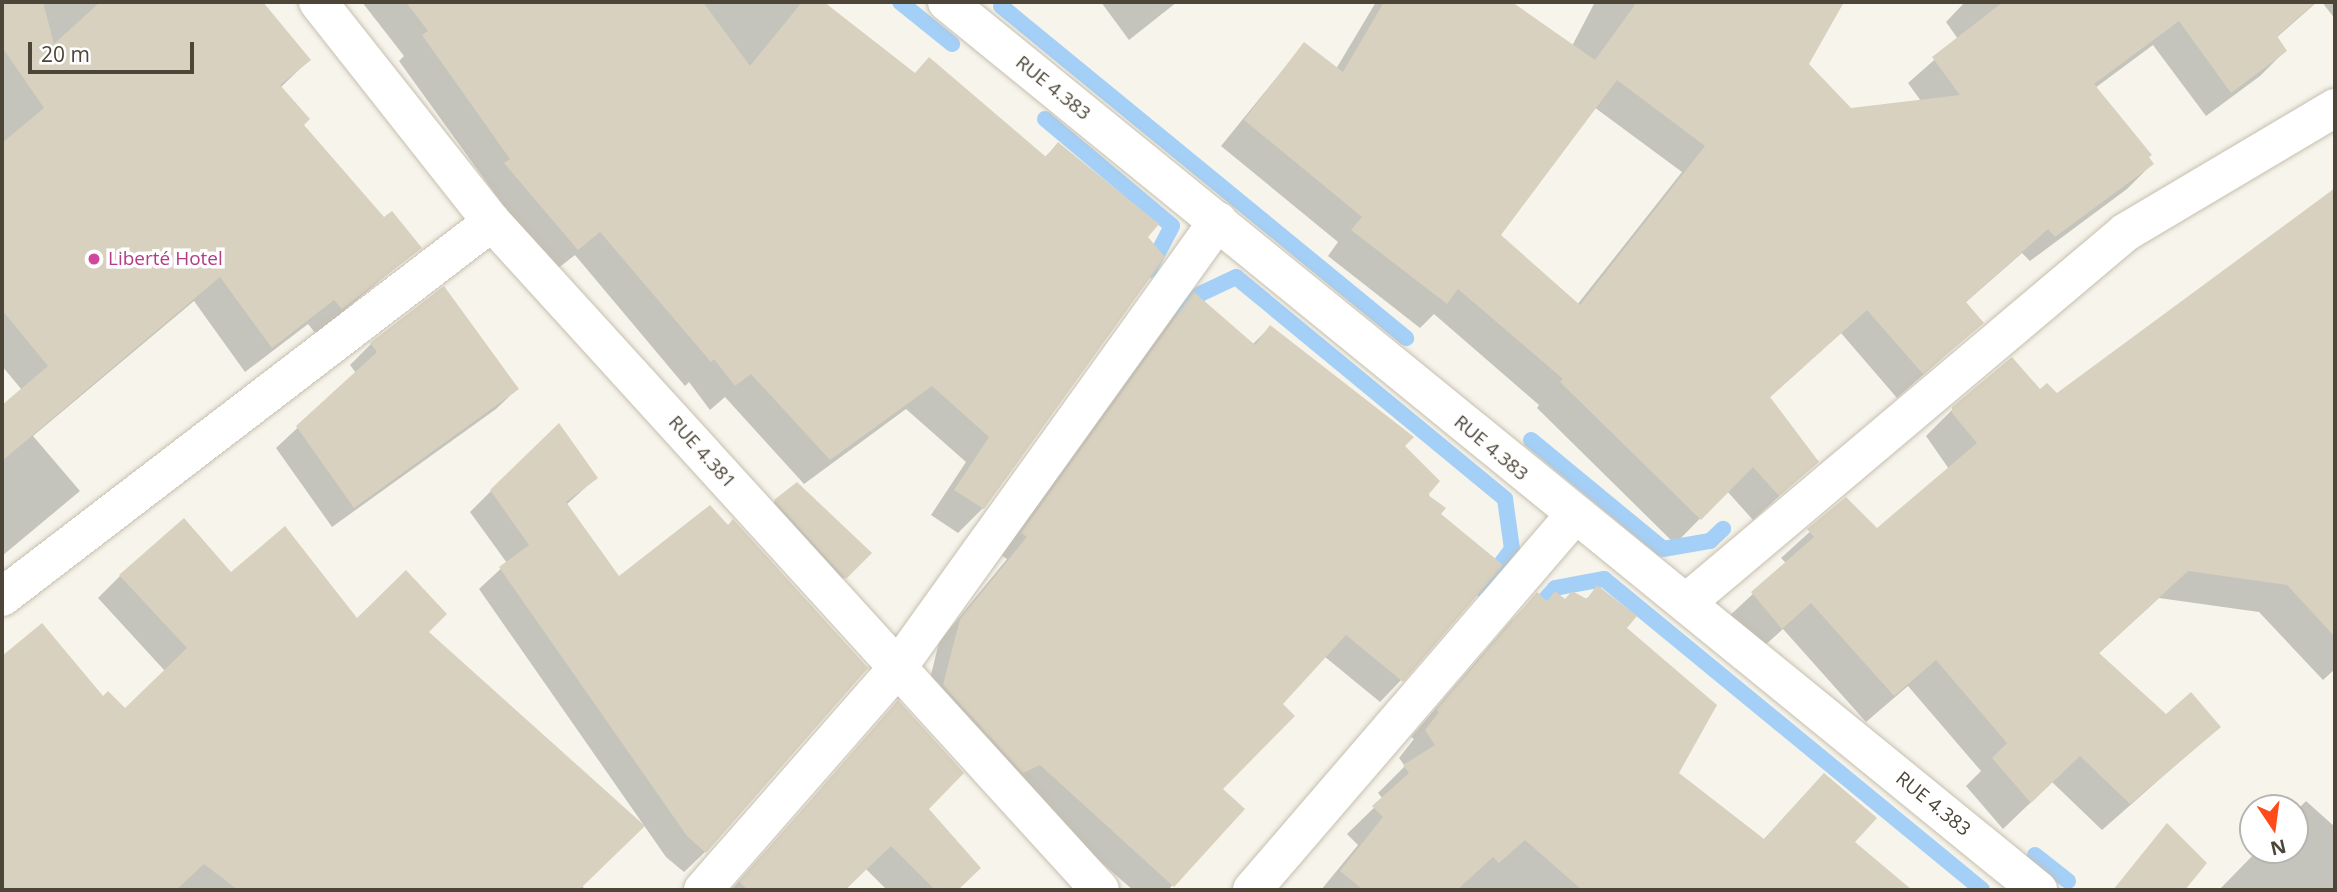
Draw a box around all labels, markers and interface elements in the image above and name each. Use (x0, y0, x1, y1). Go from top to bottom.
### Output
scale bar (32, 28, 198, 72)
text: 20 m (41, 40, 90, 68)
street label: RUE 4.383 (1011, 51, 1095, 125)
place label: Liberté Hotel (108, 248, 223, 270)
marker: Liberté Hotel (86, 251, 102, 267)
street label: RUE 4.383 (1449, 410, 1533, 486)
street label: RUE 4.381 (664, 411, 740, 493)
street label: RUE 4.383 (1891, 767, 1975, 841)
north arrow (2239, 794, 2309, 864)
text: N (2268, 833, 2289, 862)

